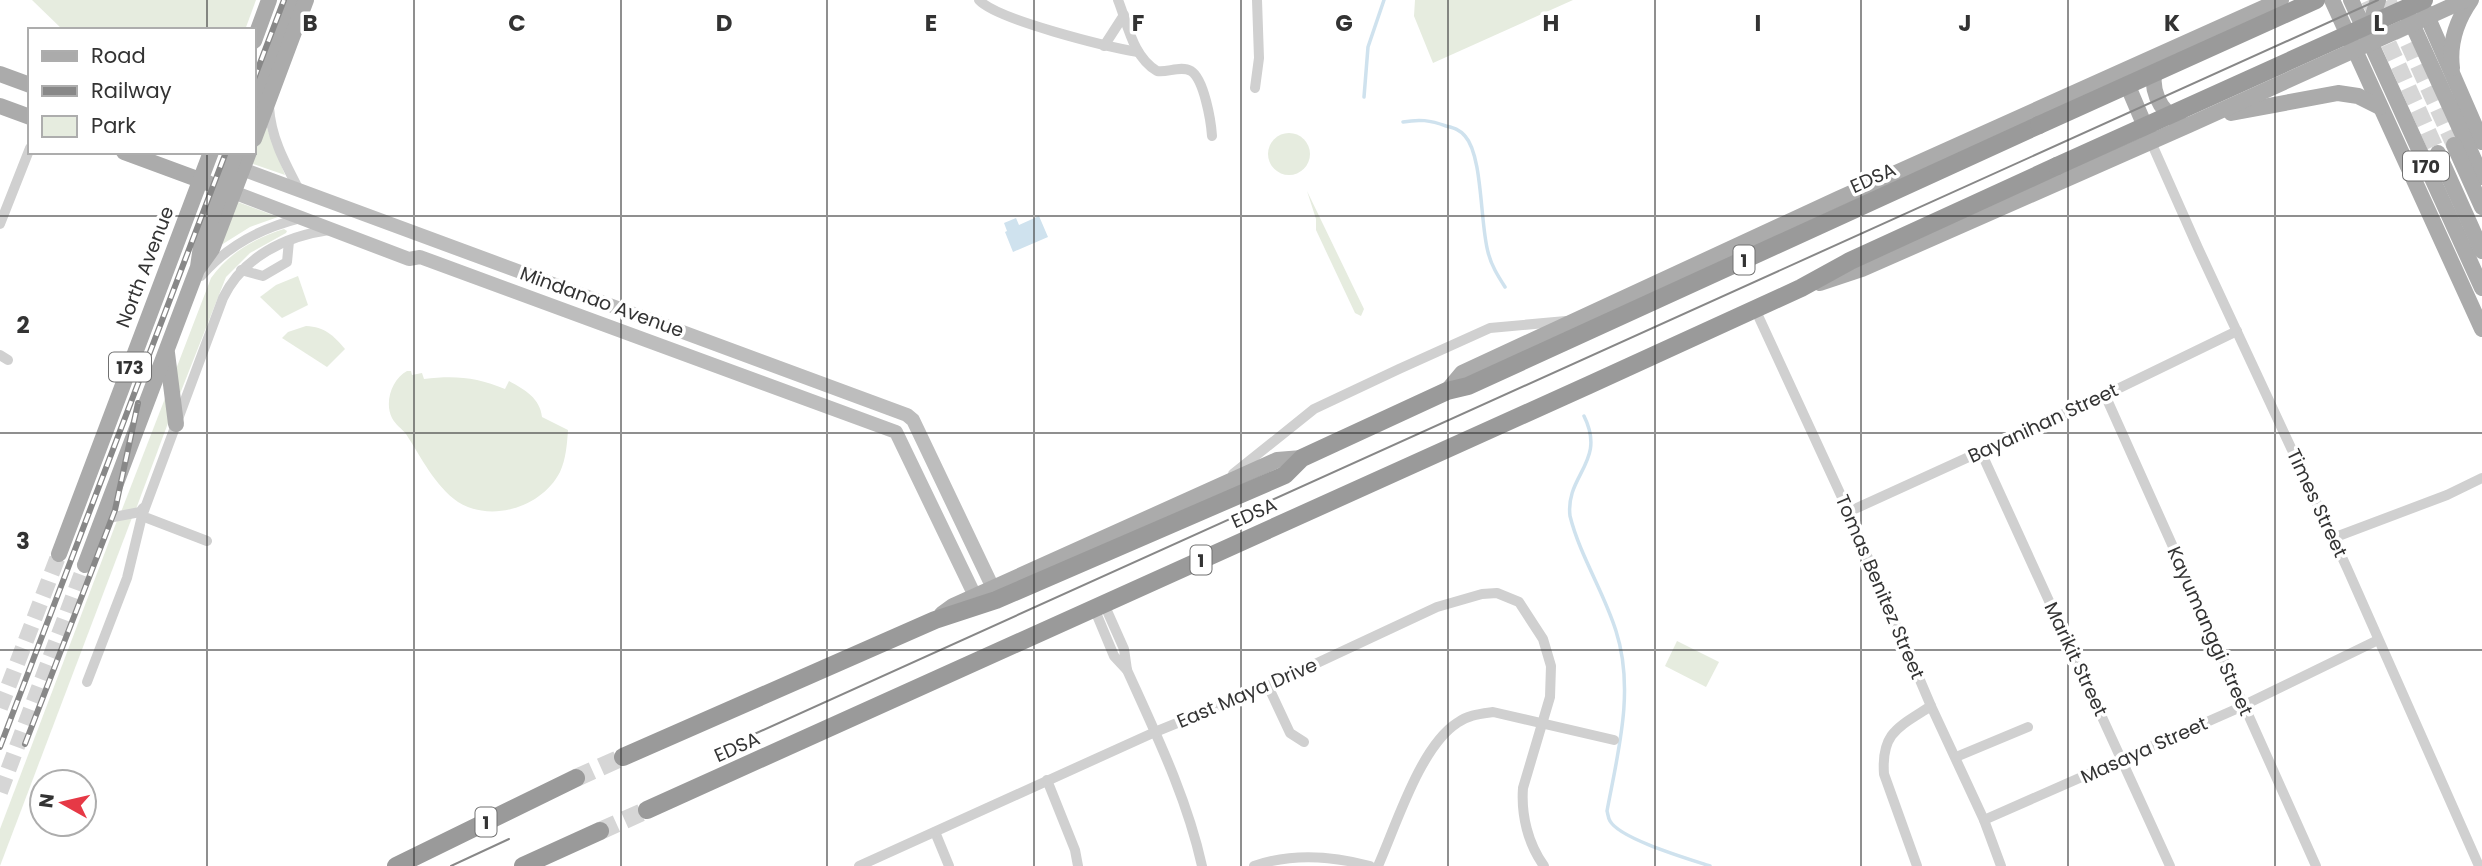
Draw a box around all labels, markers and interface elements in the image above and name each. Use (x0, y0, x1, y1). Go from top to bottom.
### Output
text: B (302, 7, 318, 39)
text: C (508, 7, 526, 39)
text: D (716, 7, 732, 39)
text: E (925, 7, 937, 39)
text: F (1132, 7, 1144, 39)
text: G (1335, 7, 1353, 39)
text: H (1543, 7, 1559, 39)
text: I (1755, 7, 1761, 39)
text: J (1958, 7, 1972, 39)
text: K (2164, 7, 2180, 39)
text: L (2374, 7, 2385, 39)
legend (28, 28, 256, 154)
text: Road (91, 41, 146, 70)
text: Railway (91, 76, 172, 105)
text: Park (91, 111, 136, 140)
road number: 170 (2403, 152, 2449, 181)
street label: EDSA (1846, 156, 1900, 200)
street label: North Avenue (109, 202, 181, 332)
road number: 1 (1734, 246, 1754, 274)
street label: Mindanao Avenue (516, 260, 688, 344)
text: 2 (16, 309, 30, 341)
road number: 173 (109, 352, 151, 382)
street label: Bayanihan Street (1964, 376, 2123, 470)
street label: Times Street (2280, 444, 2354, 562)
street label: EDSA (1227, 491, 1281, 535)
street label: Tomas Benitez Street (1829, 491, 1931, 684)
text: 3 (16, 525, 30, 557)
street label: Kayumanggi Street (2161, 542, 2260, 720)
road number: 1 (1190, 546, 1212, 574)
street label: Marikit Street (2038, 598, 2114, 721)
street label: East Maya Drive (1173, 651, 1321, 735)
street label: Masaya Street (2076, 710, 2212, 790)
street label: EDSA (710, 725, 764, 769)
north arrow (28, 768, 98, 838)
text: N (32, 792, 61, 810)
road number: 1 (476, 808, 496, 836)

